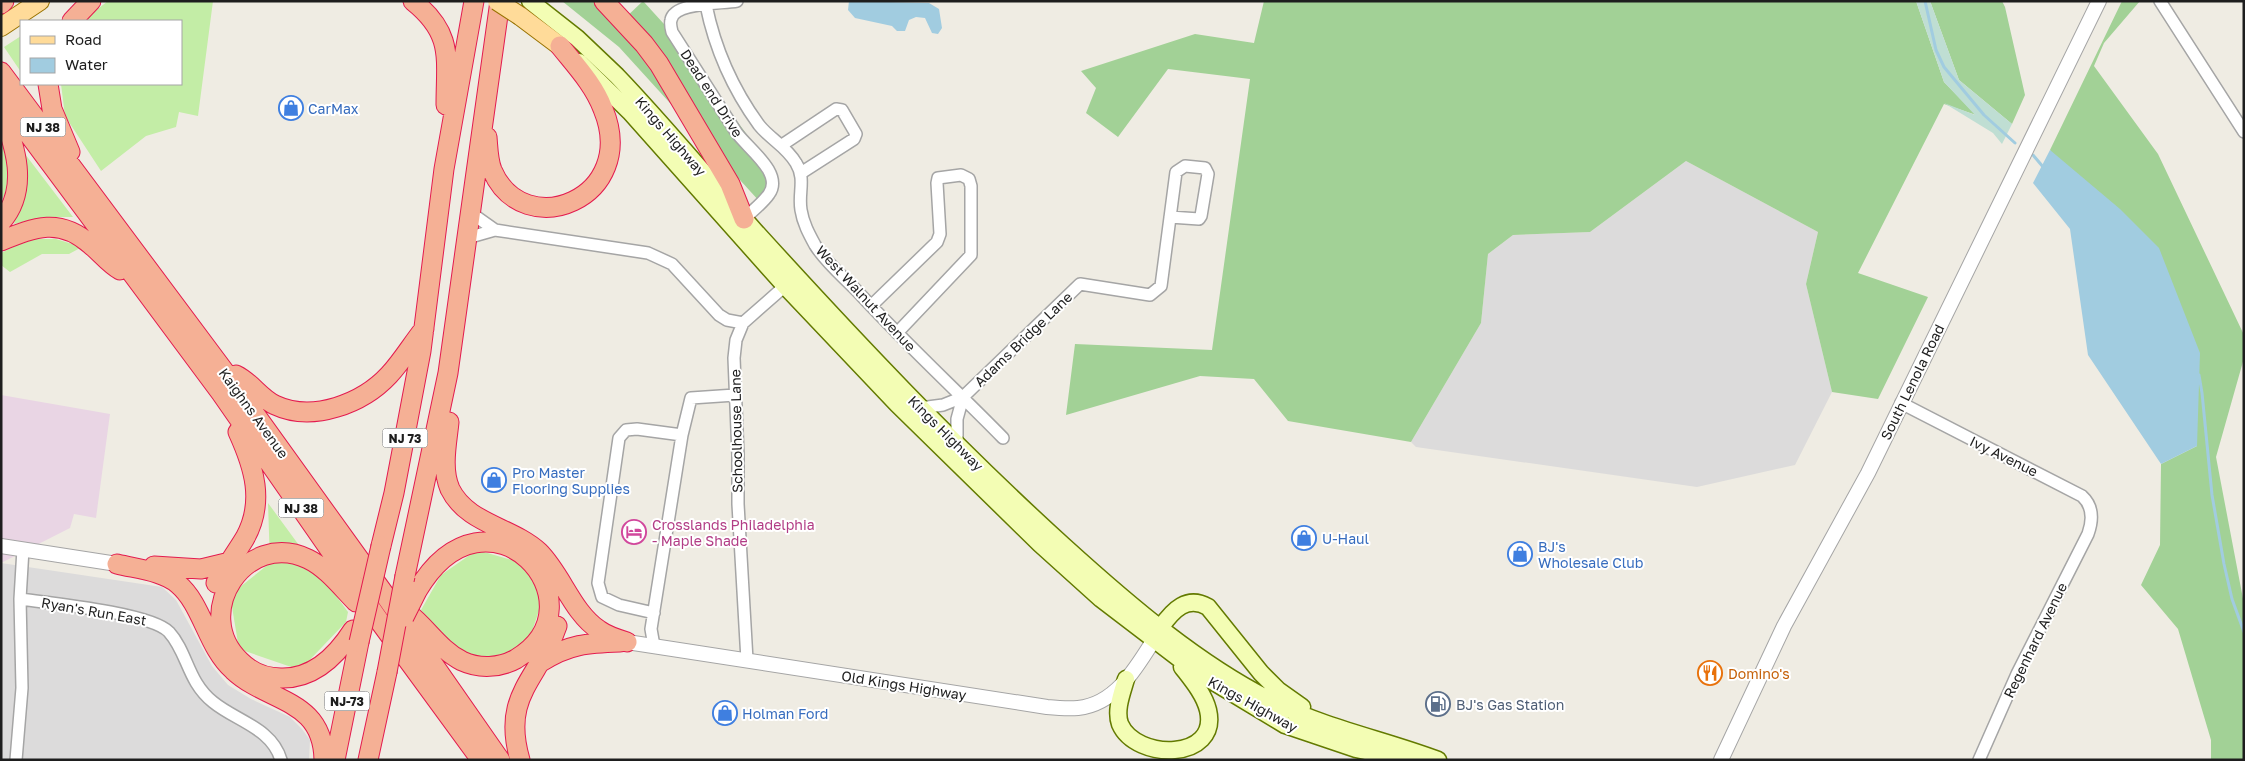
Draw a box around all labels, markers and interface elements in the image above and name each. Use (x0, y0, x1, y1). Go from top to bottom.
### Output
legend (20, 20, 182, 85)
text: Road (65, 30, 102, 48)
street label: Dead end Drive (677, 46, 747, 140)
text: Water (65, 55, 108, 73)
street label: Kings Highway (632, 93, 710, 179)
shop icon: CarMax (278, 95, 304, 121)
place label: CarMax (308, 100, 359, 117)
road number: NJ 38 (20, 118, 66, 136)
street label: West Walnut Avenue (813, 242, 919, 354)
street label: Adams Bridge Lane (971, 288, 1075, 390)
street label: South Lenola Road (1877, 321, 1947, 443)
street label: Kaighns Avenue (216, 365, 292, 461)
street label: Schoolhouse Lane (726, 369, 746, 493)
street label: Kings Highway (905, 392, 987, 474)
road number: NJ 73 (382, 428, 428, 448)
street label: Ivy Avenue (1967, 432, 2041, 480)
place label: Pro Master Flooring Supplies (512, 464, 630, 497)
shop icon: Pro Master Flooring Supplies (481, 467, 507, 493)
road number: NJ 38 (278, 498, 324, 518)
place label: Crosslands Philadelphia - Maple Shade (652, 516, 815, 549)
hotel icon: Crosslands Philadelphia - Maple Shade (621, 519, 647, 545)
shop icon: U-Haul (1291, 525, 1317, 551)
place label: U-Haul (1322, 530, 1369, 547)
place label: BJ's Wholesale Club (1538, 538, 1643, 571)
shop icon: BJ's Wholesale Club (1507, 541, 1533, 567)
street label: Regenhard Avenue (2000, 580, 2070, 700)
street label: Ryan's Run East (40, 593, 148, 629)
restaurant icon: Domino's (1697, 660, 1723, 686)
place label: Domino's (1728, 665, 1790, 682)
street label: Old Kings Highway (840, 667, 968, 703)
street label: Kings Highway (1205, 672, 1301, 736)
road number: NJ-73 (324, 691, 370, 710)
fuel station icon: BJ's Gas Station (1425, 691, 1451, 717)
place label: BJ's Gas Station (1456, 696, 1564, 713)
shop icon: Holman Ford (712, 700, 738, 726)
place label: Holman Ford (742, 705, 828, 722)

